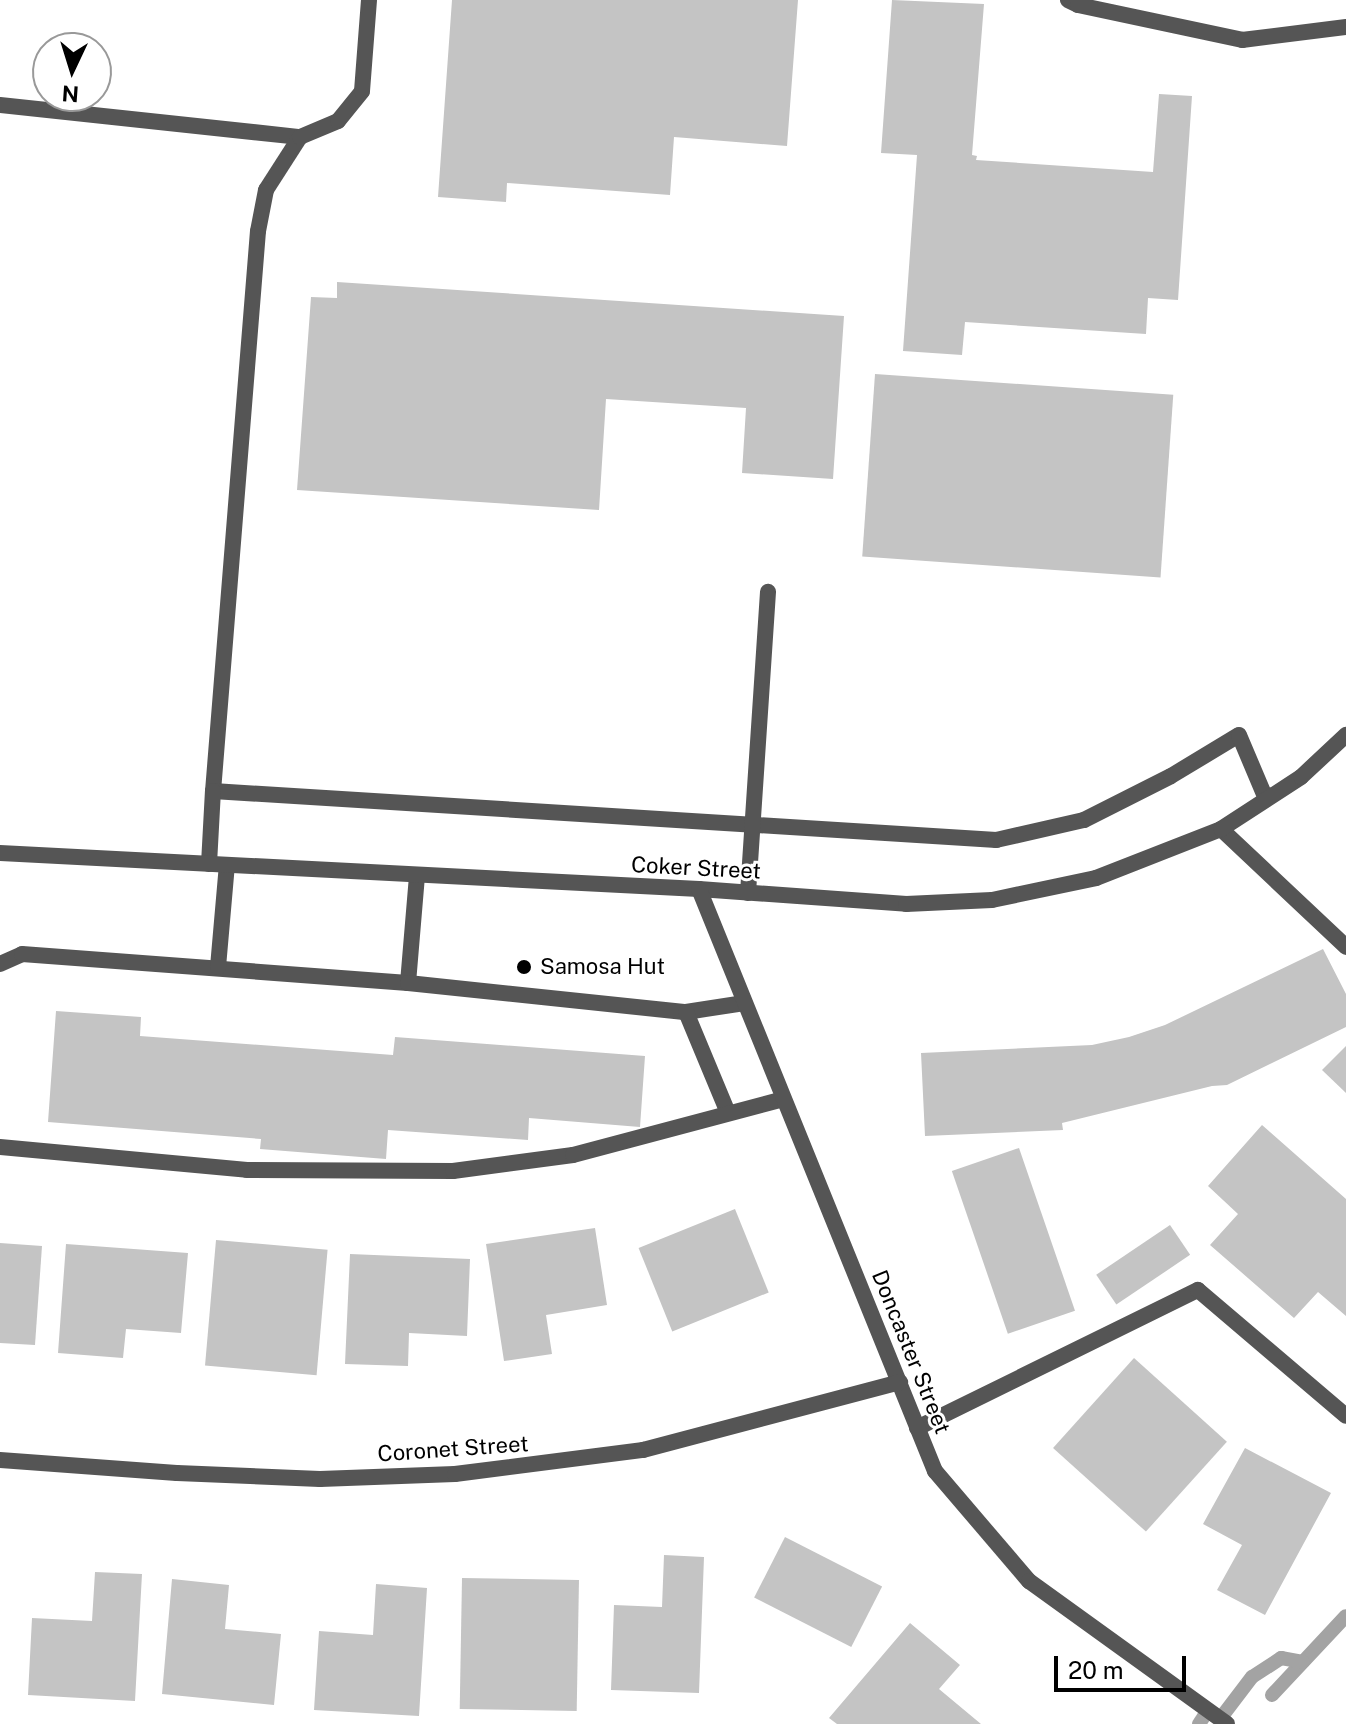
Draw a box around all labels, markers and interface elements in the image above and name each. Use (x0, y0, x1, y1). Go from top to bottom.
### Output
north arrow (32, 32, 112, 112)
text: N (61, 80, 80, 108)
street label: Coker Street (630, 851, 762, 885)
place label: Samosa Hut (540, 954, 665, 980)
marker: Samosa Hut (515, 958, 533, 976)
street label: Doncaster Street (866, 1266, 956, 1438)
street label: Coronet Street (377, 1431, 529, 1467)
scale bar (1058, 1640, 1190, 1690)
text: 20 m (1068, 1656, 1124, 1684)

